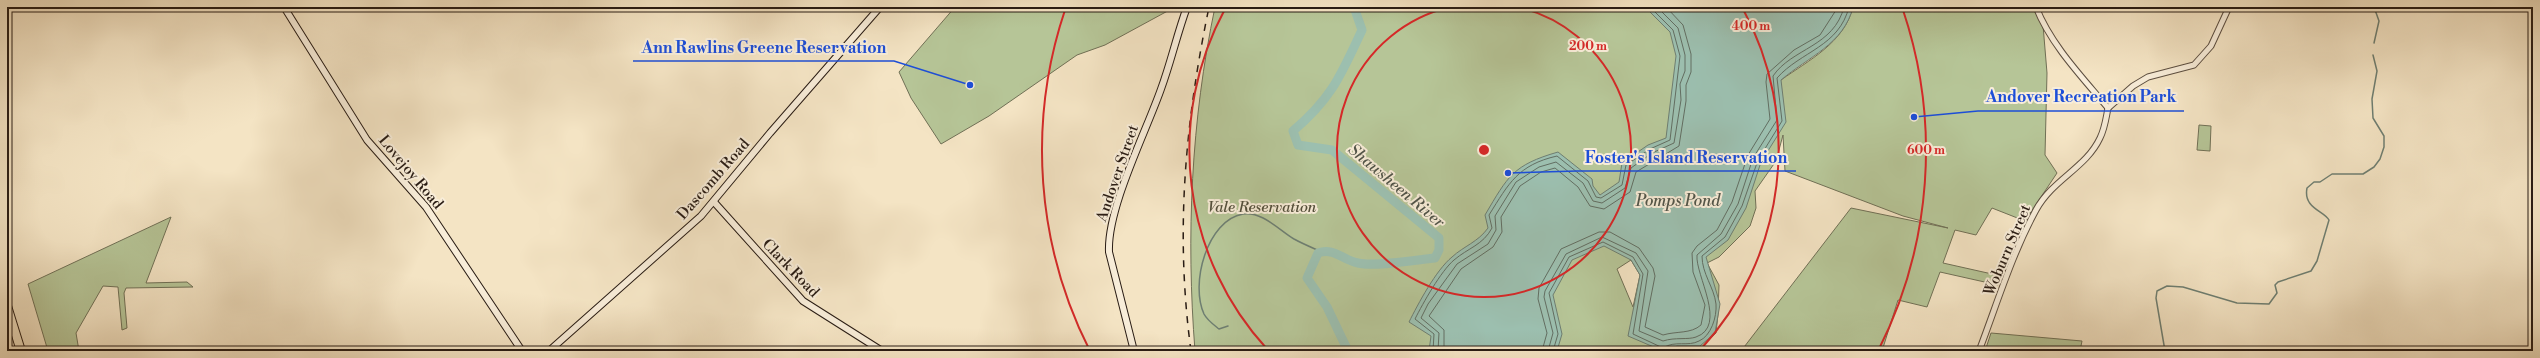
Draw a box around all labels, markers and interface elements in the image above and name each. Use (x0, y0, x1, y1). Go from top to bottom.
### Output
text: 400 m (1732, 19, 1770, 34)
callout: Ann Rawlins Greene Reservation (633, 33, 894, 61)
text: Ann Rawlins Greene Reservation (641, 38, 887, 58)
text: 200 m (1569, 39, 1607, 54)
callout: Andover Recreation Park (1978, 83, 2184, 111)
text: Andover Recreation Park (1985, 87, 2177, 107)
street label: Andover Street (1092, 122, 1143, 225)
street label: Lovejoy Road (374, 131, 447, 214)
street label: Dascomb Road (673, 134, 754, 224)
water label: Shawsheen River (1344, 140, 1450, 233)
centre of rings (1477, 143, 1491, 157)
callout: Foster's Island Reservation (1577, 143, 1796, 171)
text: 600 m (1907, 143, 1945, 158)
text: Foster's Island Reservation (1585, 148, 1787, 168)
water label: Pomps Pond (1635, 191, 1721, 211)
park label: Vale Reservation (1208, 198, 1317, 217)
street label: Woburn Street (1979, 201, 2036, 300)
street label: Clark Road (758, 235, 824, 302)

